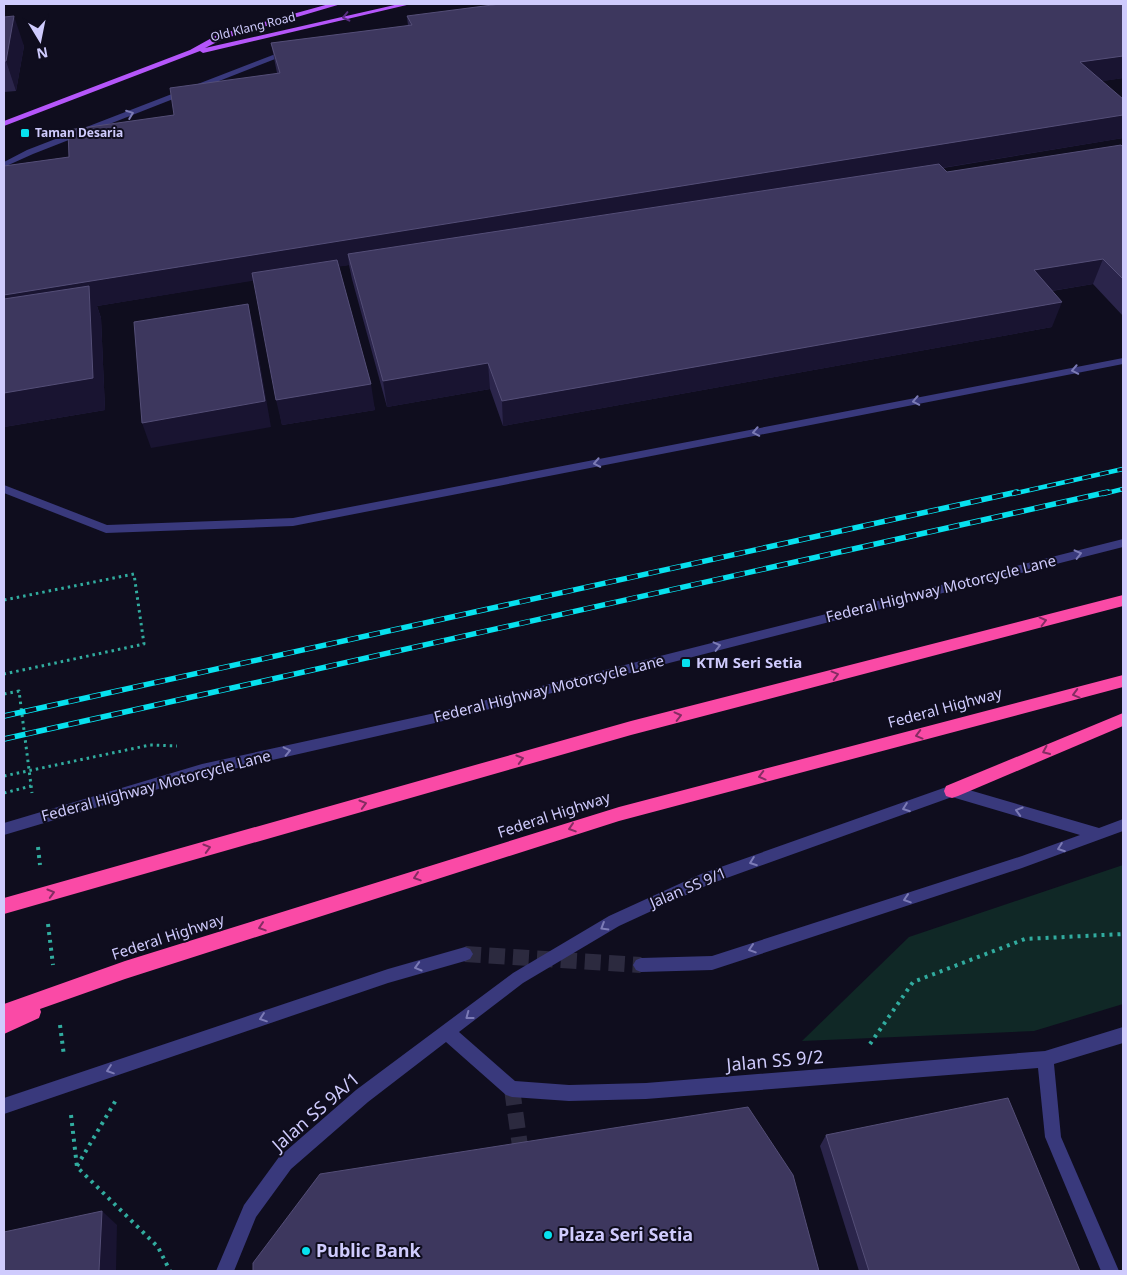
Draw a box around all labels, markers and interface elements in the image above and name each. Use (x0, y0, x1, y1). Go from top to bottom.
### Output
street label: Old Klang Road (209, 8, 297, 45)
one-way arrow (342, 11, 351, 22)
north arrow (15, 15, 65, 65)
text: N (35, 43, 50, 64)
one-way arrow (125, 109, 134, 120)
place label: Taman Desaria (35, 124, 123, 141)
marker: Taman Desaria (19, 127, 31, 139)
one-way arrow (1071, 364, 1080, 375)
one-way arrow (911, 395, 920, 406)
one-way arrow (752, 426, 761, 437)
one-way arrow (592, 457, 601, 468)
one-way arrow (1073, 549, 1082, 560)
street label: Federal Highway Motorcycle Lane (824, 550, 1058, 626)
one-way arrow (1038, 616, 1046, 626)
one-way arrow (712, 641, 721, 652)
street label: Federal Highway Motorcycle Lane (432, 650, 666, 726)
place label: KTM Seri Setia (696, 652, 802, 672)
marker: KTM Seri Setia (680, 657, 692, 669)
one-way arrow (831, 670, 839, 680)
street label: Federal Highway (885, 682, 1004, 732)
one-way arrow (1073, 688, 1081, 698)
one-way arrow (674, 711, 682, 721)
one-way arrow (914, 729, 923, 740)
one-way arrow (1042, 744, 1051, 755)
street label: Federal Highway Motorcycle Lane (39, 745, 273, 825)
one-way arrow (283, 746, 291, 757)
one-way arrow (515, 755, 523, 765)
one-way arrow (757, 770, 766, 781)
street label: Federal Highway (495, 786, 613, 842)
one-way arrow (359, 799, 367, 809)
one-way arrow (903, 802, 911, 812)
one-way arrow (1015, 806, 1023, 816)
one-way arrow (569, 823, 577, 833)
one-way arrow (1057, 842, 1066, 852)
one-way arrow (202, 844, 211, 854)
one-way arrow (749, 856, 758, 866)
street label: Jalan SS 9/1 (645, 862, 729, 913)
one-way arrow (414, 872, 422, 882)
one-way arrow (46, 888, 54, 898)
one-way arrow (903, 894, 912, 904)
street label: Federal Highway (109, 908, 227, 964)
one-way arrow (601, 920, 610, 930)
one-way arrow (259, 921, 267, 931)
one-way arrow (749, 944, 757, 954)
one-way arrow (414, 962, 422, 972)
one-way arrow (466, 1010, 475, 1018)
one-way arrow (260, 1012, 268, 1022)
street label: Jalan SS 9/2 (723, 1044, 824, 1076)
one-way arrow (106, 1064, 114, 1074)
street label: Jalan SS 9A/1 (265, 1067, 364, 1157)
place label: Plaza Seri Setia (558, 1222, 693, 1246)
marker: Plaza Seri Setia (542, 1229, 554, 1241)
place label: Public Bank (316, 1238, 421, 1262)
marker: Public Bank (300, 1245, 312, 1257)

